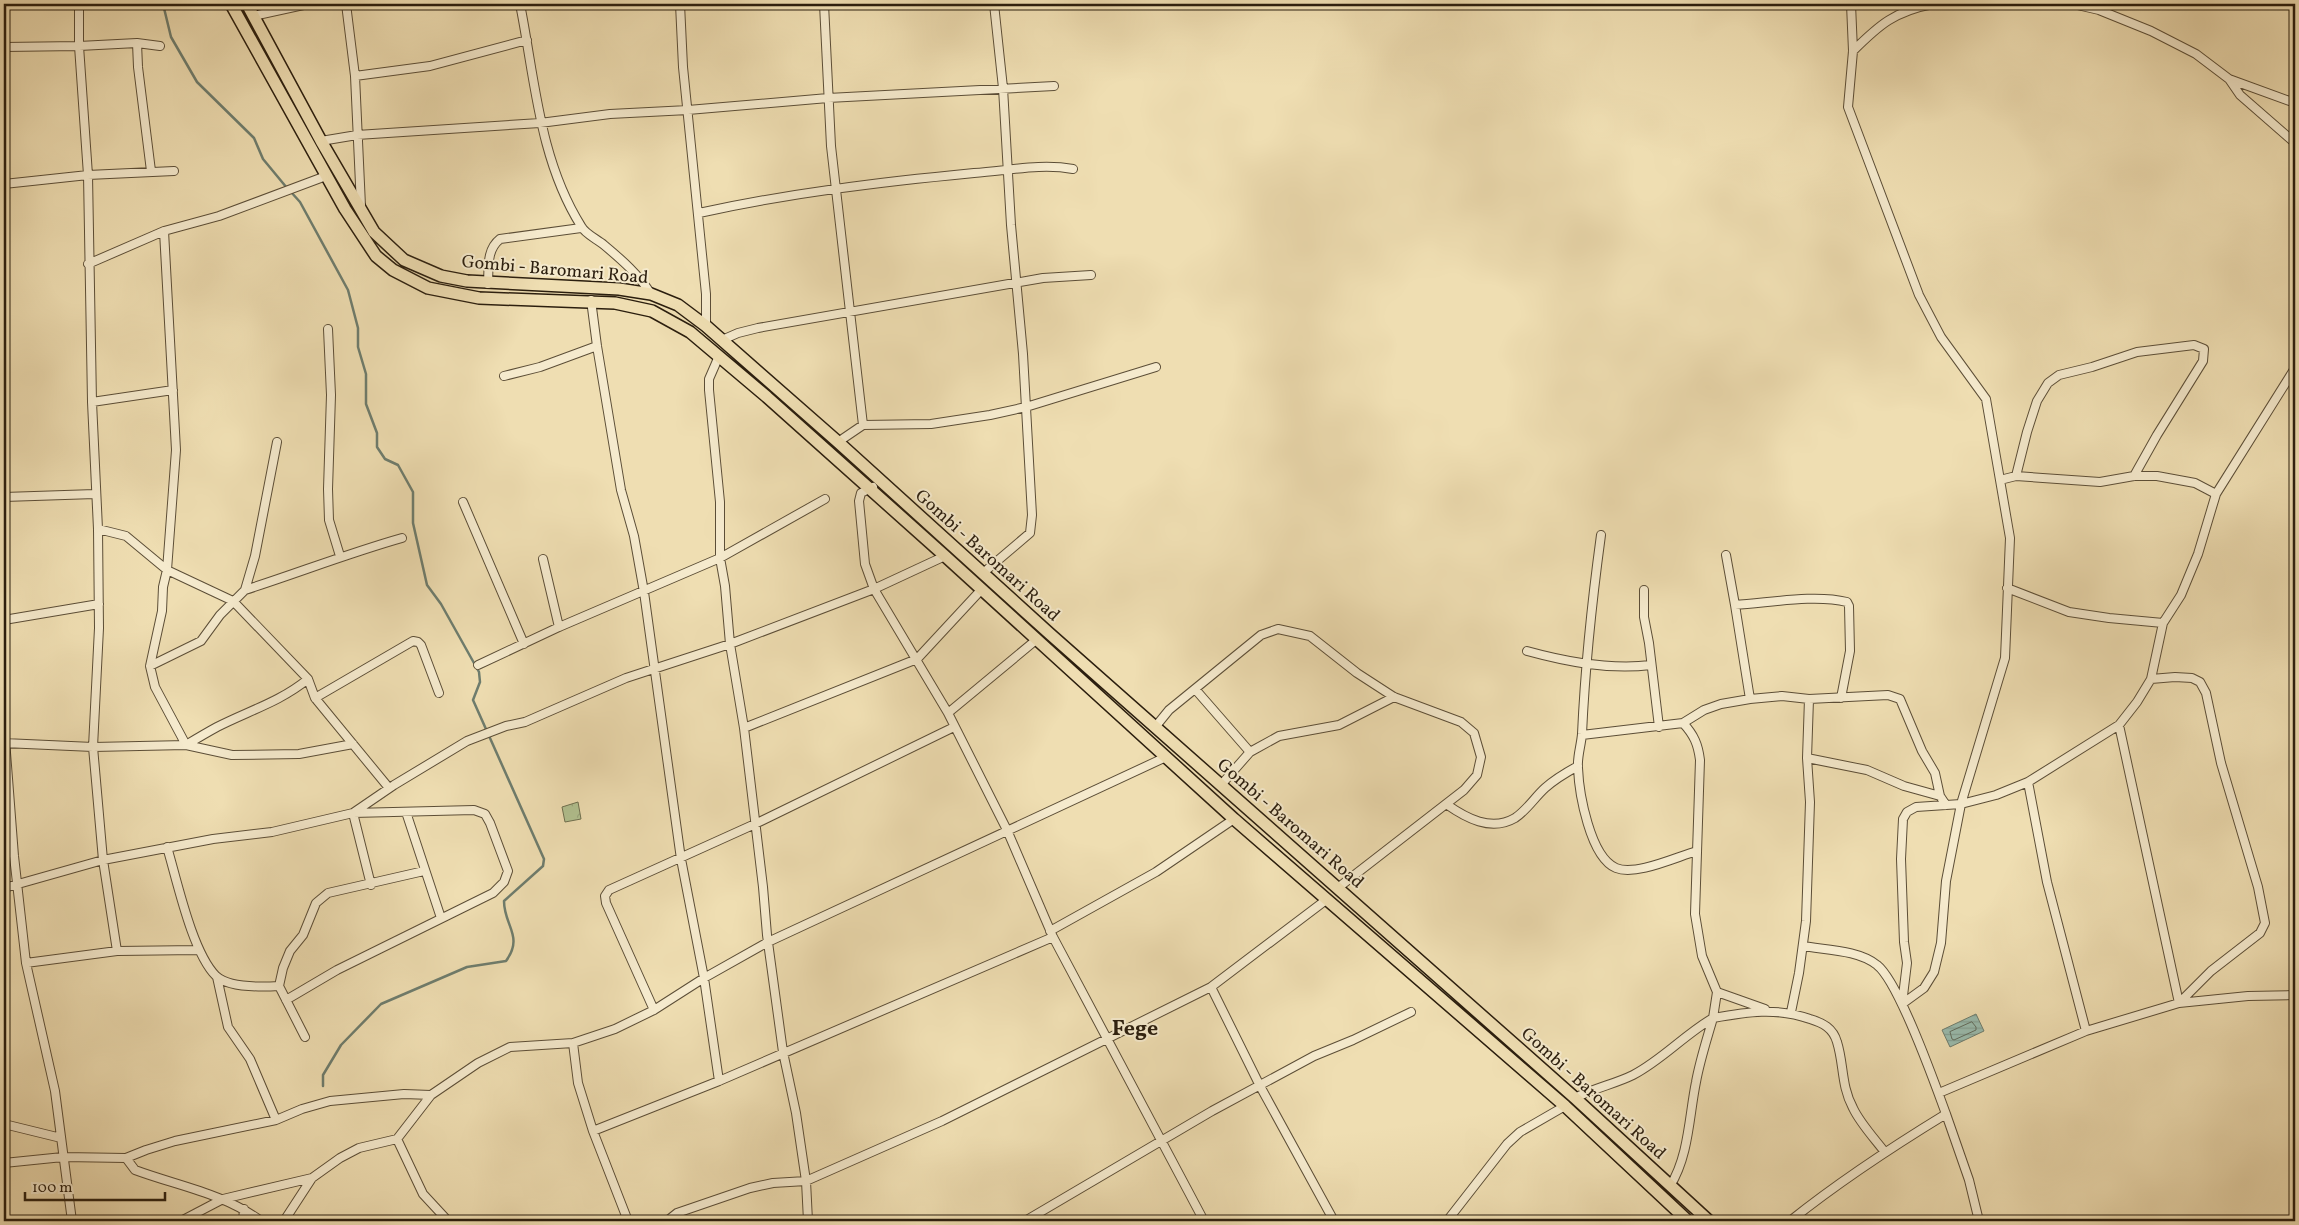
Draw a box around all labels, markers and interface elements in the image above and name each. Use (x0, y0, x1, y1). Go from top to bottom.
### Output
street label: Gombi - Baromari Road (460, 250, 649, 291)
street label: Gombi - Baromari Road (909, 484, 1065, 628)
street label: Gombi - Baromari Road (1211, 753, 1369, 895)
district label: Fege (1112, 1014, 1158, 1045)
street label: Gombi - Baromari Road (1515, 1022, 1671, 1166)
scale bar (25, 1170, 165, 1202)
text: 100 m (32, 1178, 72, 1199)

